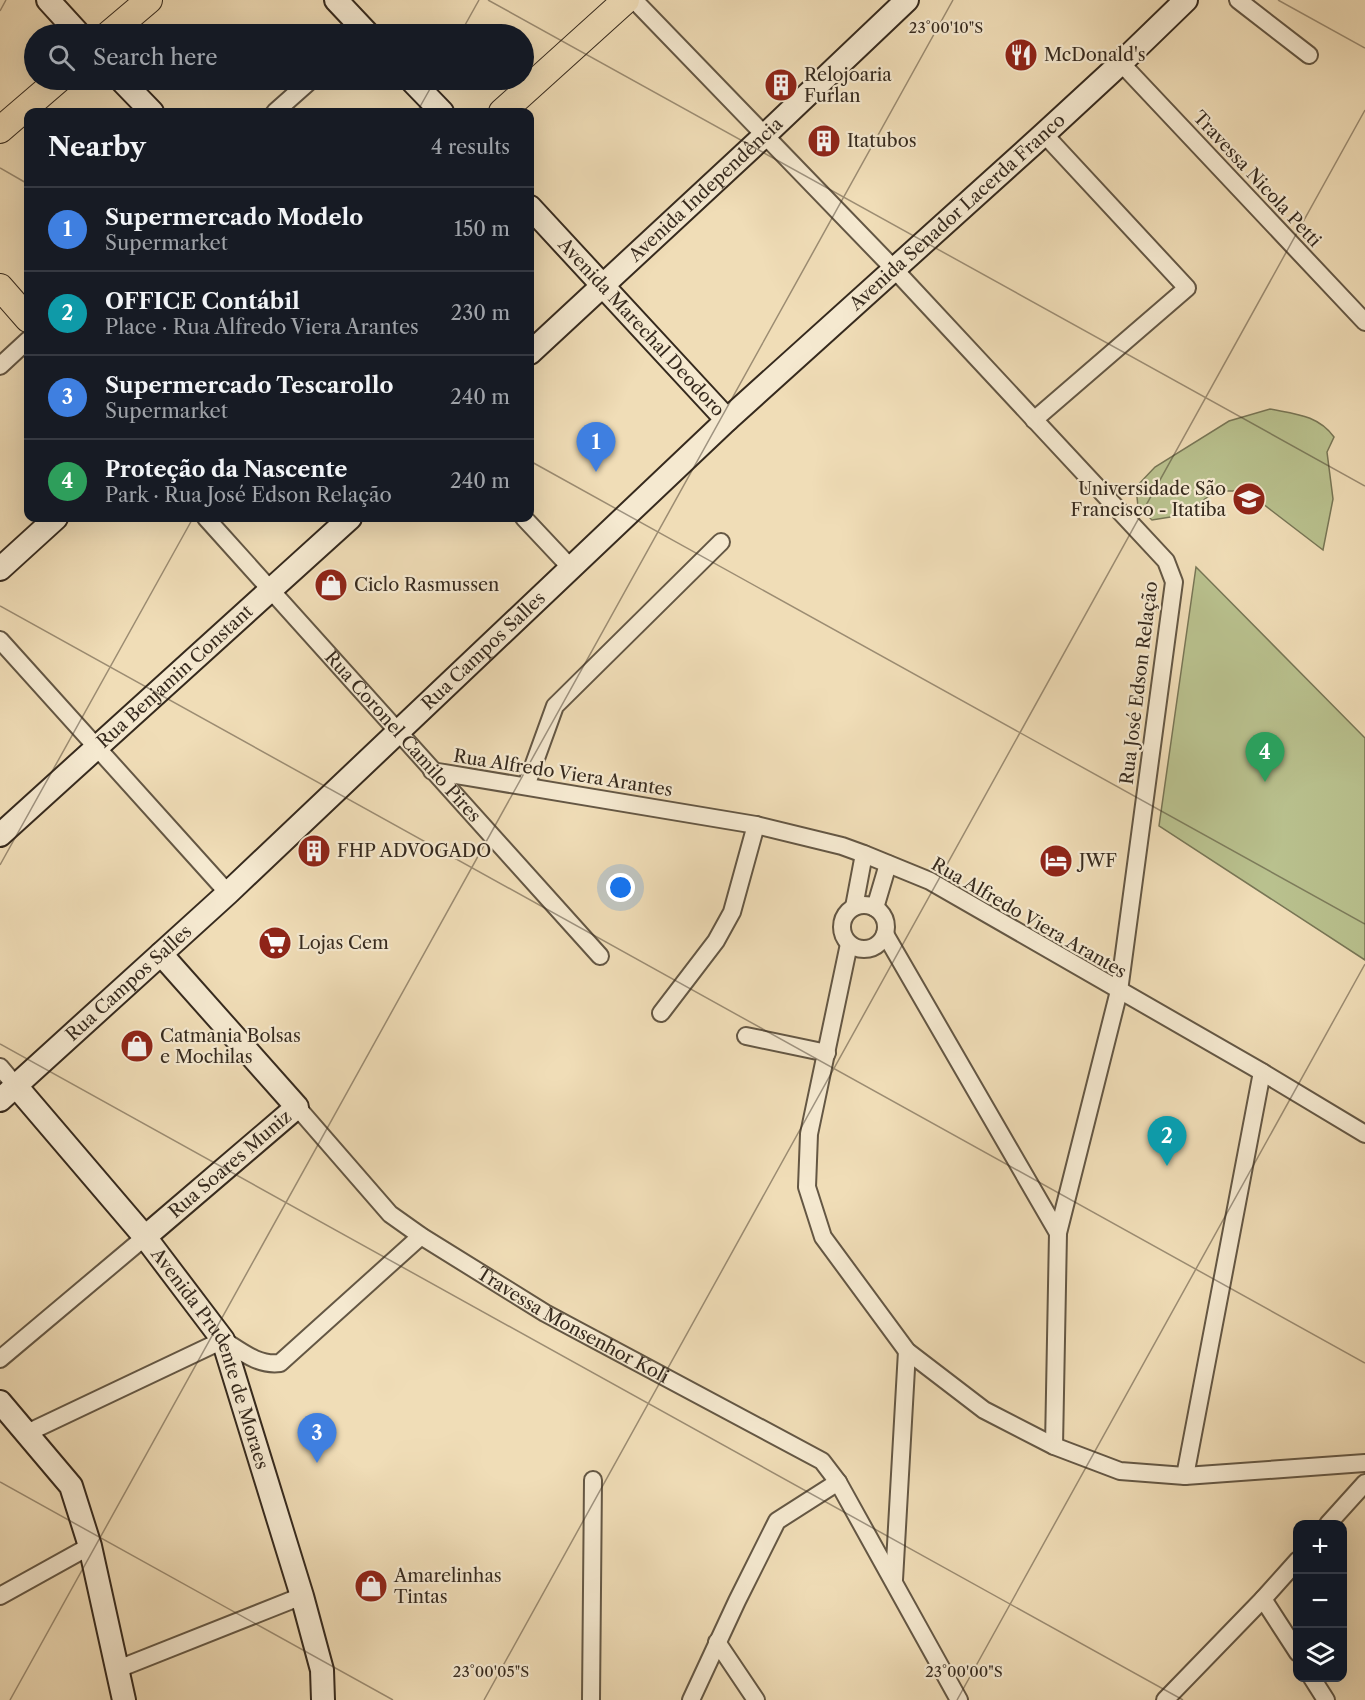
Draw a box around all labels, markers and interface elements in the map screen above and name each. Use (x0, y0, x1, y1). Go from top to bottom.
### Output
text: 23°00'10"S (909, 18, 983, 37)
search box (24, 24, 534, 90)
restaurant icon: McDonald's (1003, 37, 1039, 73)
icon: search (45, 41, 78, 74)
text: Search here (93, 44, 218, 71)
place label: McDonald's (1044, 44, 1146, 66)
place label: Relojoaria Furlan (804, 64, 892, 107)
building icon: Relojoaria Furlan (763, 67, 799, 103)
street label: Travessa Nicola Petti (1188, 106, 1326, 252)
street label: Avenida Senador Lacerda Franco (844, 109, 1070, 316)
street label: Avenida Independência (624, 113, 788, 267)
building icon: Itatubos (806, 123, 842, 159)
place label: Itatubos (847, 130, 917, 152)
text: Nearby (48, 131, 146, 163)
text: 4 results (431, 135, 510, 159)
text: Supermercado Modelo (105, 204, 363, 231)
text: 1 (63, 217, 72, 241)
text: 150 m (454, 217, 510, 241)
text: Supermarket (105, 231, 228, 255)
street label: Avenida Marechal Deodoro (553, 233, 729, 421)
text: OFFICE Contábil (105, 288, 300, 315)
text: 2 (62, 301, 73, 325)
text: 230 m (451, 301, 510, 325)
text: Place · Rua Alfredo Viera Arantes (105, 315, 419, 339)
text: Supermercado Tescarollo (105, 372, 394, 399)
text: 3 (62, 385, 73, 409)
text: 240 m (450, 385, 510, 409)
text: Supermarket (105, 399, 228, 423)
pin: 1 (576, 422, 616, 472)
text: Proteção da Nascente (105, 456, 347, 483)
text: 4 (62, 469, 73, 493)
text: 240 m (450, 469, 510, 493)
place label: Universidade São Francisco - Itatiba (1071, 478, 1226, 521)
school or university icon: Universidade São Francisco - Itatiba (1231, 481, 1267, 517)
text: Park · Rua José Edson Relação (105, 483, 392, 507)
shop icon: Ciclo Rasmussen (313, 567, 349, 603)
place label: Ciclo Rasmussen (354, 574, 499, 596)
street label: Rua José Edson Relação (1116, 580, 1162, 786)
street label: Rua Campos Salles (417, 587, 550, 715)
street label: Rua Benjamin Constant (92, 600, 258, 753)
street label: Rua Coronel Camilo Pires (320, 646, 485, 827)
pin: 4 (1246, 732, 1284, 782)
street label: Rua Alfredo Viera Arantes (452, 745, 674, 801)
building icon: FHP ADVOGADO (296, 833, 332, 869)
place label: FHP ADVOGADO (337, 840, 491, 862)
hotel icon: JWF (1038, 843, 1074, 879)
place label: JWF (1076, 850, 1117, 872)
street label: Rua Alfredo Viera Arantes (928, 853, 1130, 983)
your location (606, 873, 635, 902)
street label: Rua Campos Salles (61, 920, 196, 1046)
supermarket icon: Lojas Cem (257, 925, 293, 961)
place label: Lojas Cem (298, 932, 389, 954)
place label: Catmania Bolsas e Mochilas (160, 1025, 301, 1068)
shop icon: Catmania Bolsas e Mochilas (119, 1028, 155, 1064)
street label: Rua Soares Muniz (164, 1106, 296, 1223)
pin: 2 (1148, 1116, 1186, 1166)
street label: Avenida Prudente de Moraes (146, 1243, 273, 1472)
street label: Travessa Monsenhor Koli (473, 1262, 673, 1388)
pin: 3 (298, 1414, 336, 1463)
map controls (1293, 1520, 1347, 1682)
button: + (1293, 1520, 1347, 1574)
place label: Amarelinhas Tintas (393, 1565, 502, 1608)
shop icon: Amarelinhas Tintas (353, 1568, 389, 1604)
button: − (1293, 1574, 1347, 1628)
button: layers (1293, 1628, 1347, 1682)
text: 23°00'05"S (453, 1662, 529, 1681)
text: 23°00'00"S (925, 1662, 1003, 1681)

